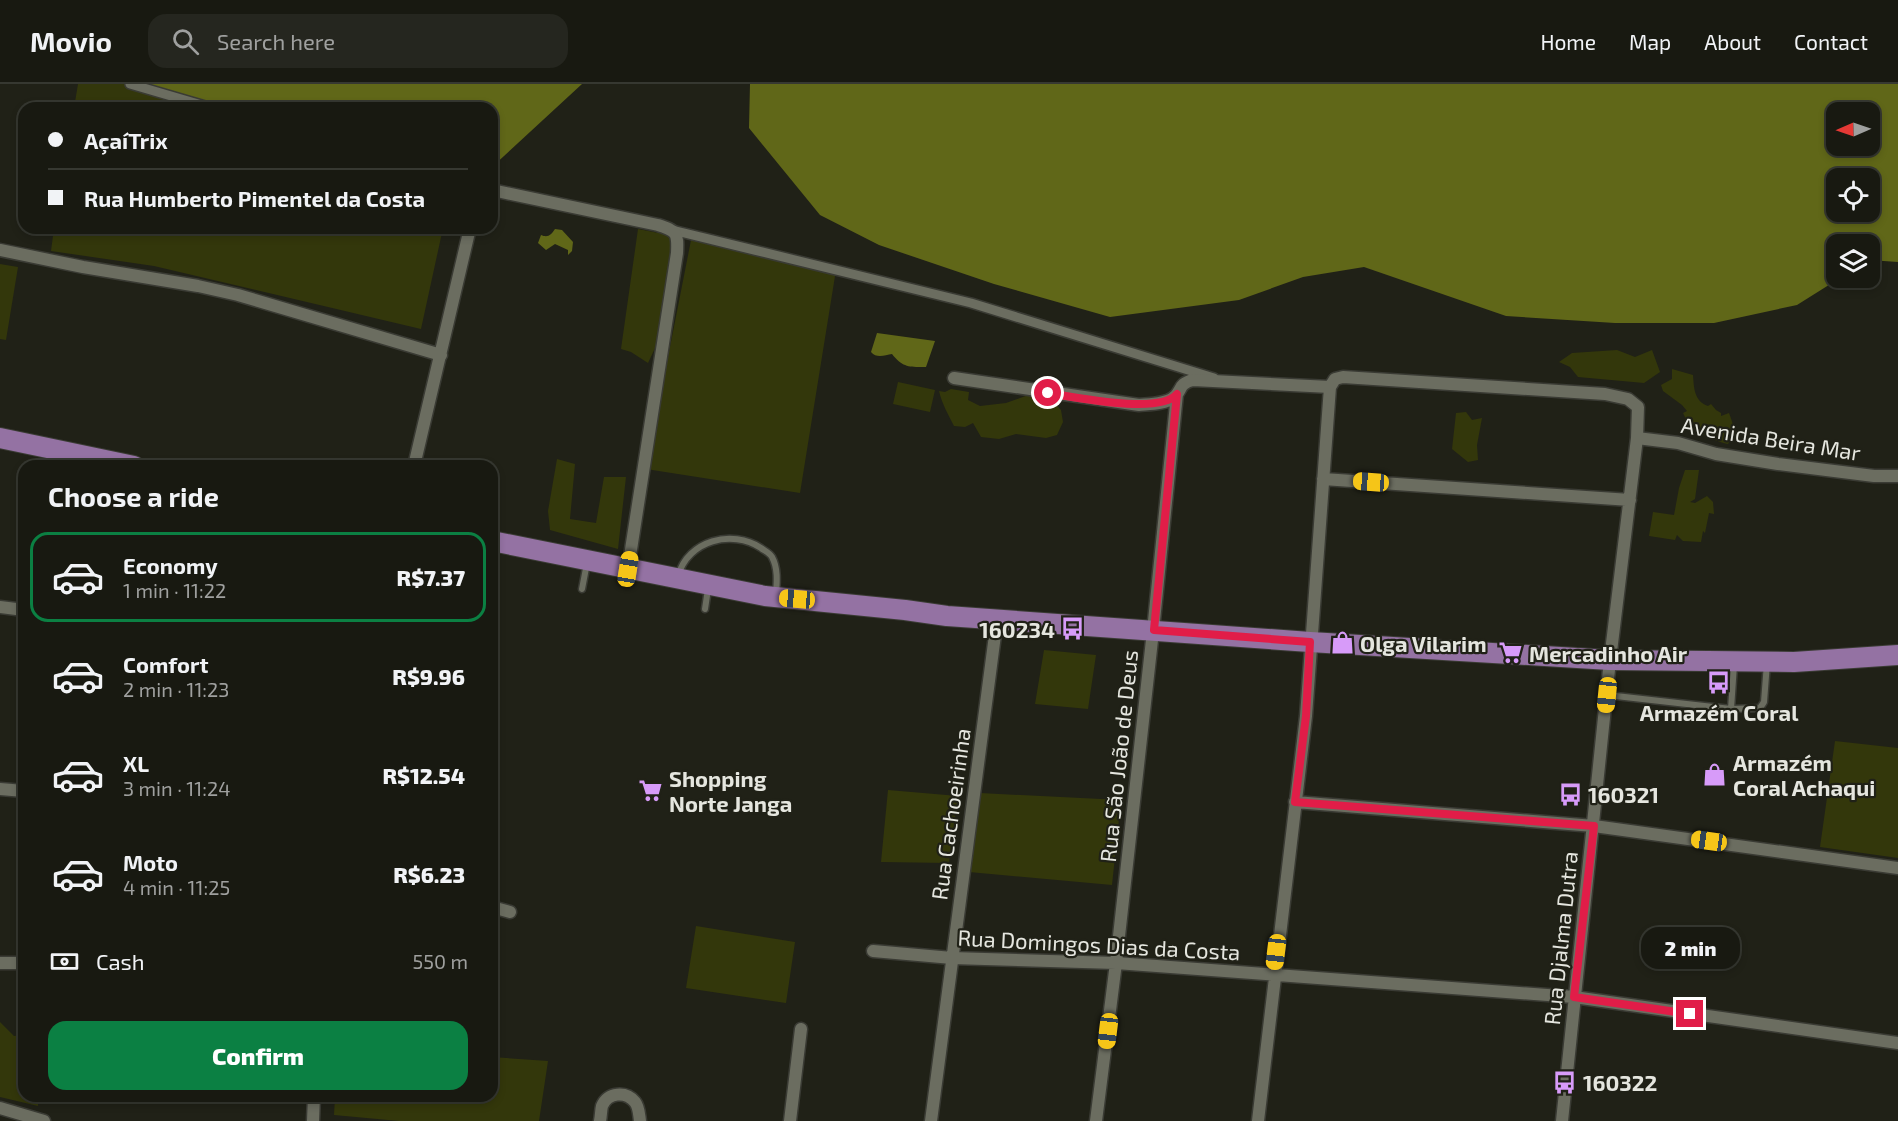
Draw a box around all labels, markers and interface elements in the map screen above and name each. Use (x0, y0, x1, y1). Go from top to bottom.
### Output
search box (148, 14, 568, 68)
text: Movio (30, 24, 112, 58)
icon: search (169, 25, 202, 58)
text: Search here (217, 28, 335, 54)
text: Home (1540, 29, 1596, 54)
text: Map (1629, 29, 1671, 54)
text: About (1704, 29, 1761, 54)
text: Contact (1794, 29, 1868, 54)
north arrow (1826, 102, 1880, 156)
map controls (1826, 102, 1880, 288)
text: AçaíTrix (84, 127, 168, 153)
button: locate (1826, 168, 1880, 222)
text: Rua Humberto Pimentel da Costa (84, 185, 425, 211)
button: layers (1826, 234, 1880, 288)
route start (1034, 379, 1061, 406)
street label: Avenida Beira Mar (1679, 411, 1863, 465)
car (1352, 472, 1390, 492)
text: Choose a ride (48, 480, 219, 512)
icon: car (51, 550, 105, 604)
car (616, 550, 640, 588)
text: Economy (123, 552, 218, 578)
text: R$7.37 (397, 564, 465, 590)
text: 1 min · 11:22 (123, 578, 226, 602)
car (778, 588, 816, 610)
place label: 160234 (979, 616, 1055, 642)
bus stop icon: 160234 (1060, 616, 1086, 642)
shop icon: Olga Vilarim (1329, 630, 1355, 656)
place label: Olga Vilarim (1360, 630, 1487, 656)
supermarket icon: Mercadinho Air (1498, 640, 1524, 666)
place label: Mercadinho Air (1529, 640, 1688, 666)
icon: car (51, 649, 105, 703)
street label: Rua São João de Deus (1094, 649, 1142, 863)
text: Comfort (123, 651, 208, 677)
text: R$9.96 (392, 663, 465, 689)
bus stop icon: Armazém Coral (1706, 670, 1732, 696)
car (1596, 676, 1618, 714)
text: 2 min · 11:23 (123, 677, 229, 701)
place label: Armazém Coral (1640, 699, 1799, 725)
street label: Rua Cachoeirinha (925, 727, 975, 901)
icon: car (51, 748, 105, 802)
place label: Armazém Coral Achaqui (1733, 749, 1875, 800)
text: XL (123, 750, 149, 776)
text: R$12.54 (382, 762, 465, 788)
shop icon: Armazém Coral Achaqui (1702, 762, 1728, 788)
place label: Shopping Norte Janga (669, 765, 792, 816)
text: 3 min · 11:24 (123, 776, 231, 800)
supermarket icon: Shopping Norte Janga (638, 778, 664, 804)
bus stop icon: 160321 (1557, 781, 1583, 807)
place label: 160321 (1588, 781, 1659, 807)
car (1690, 830, 1728, 852)
icon: car (51, 847, 105, 901)
text: Moto (123, 849, 178, 875)
street label: Rua Djalma Dutra (1538, 850, 1583, 1026)
text: R$6.23 (393, 861, 465, 887)
text: 4 min · 11:25 (123, 875, 230, 899)
street label: Rua Domingos Dias da Costa (957, 924, 1241, 964)
callout: 2 min (1640, 927, 1740, 969)
car (1265, 933, 1287, 971)
text: 2 min (1665, 936, 1716, 960)
icon: cash (48, 945, 81, 978)
text: Cash (96, 948, 145, 974)
text: 550 m (413, 949, 468, 973)
route end (1676, 1000, 1703, 1027)
car (1097, 1012, 1119, 1050)
button: Confirm (48, 1021, 468, 1090)
bus stop icon: 160322 (1552, 1069, 1578, 1095)
place label: 160322 (1583, 1069, 1657, 1095)

